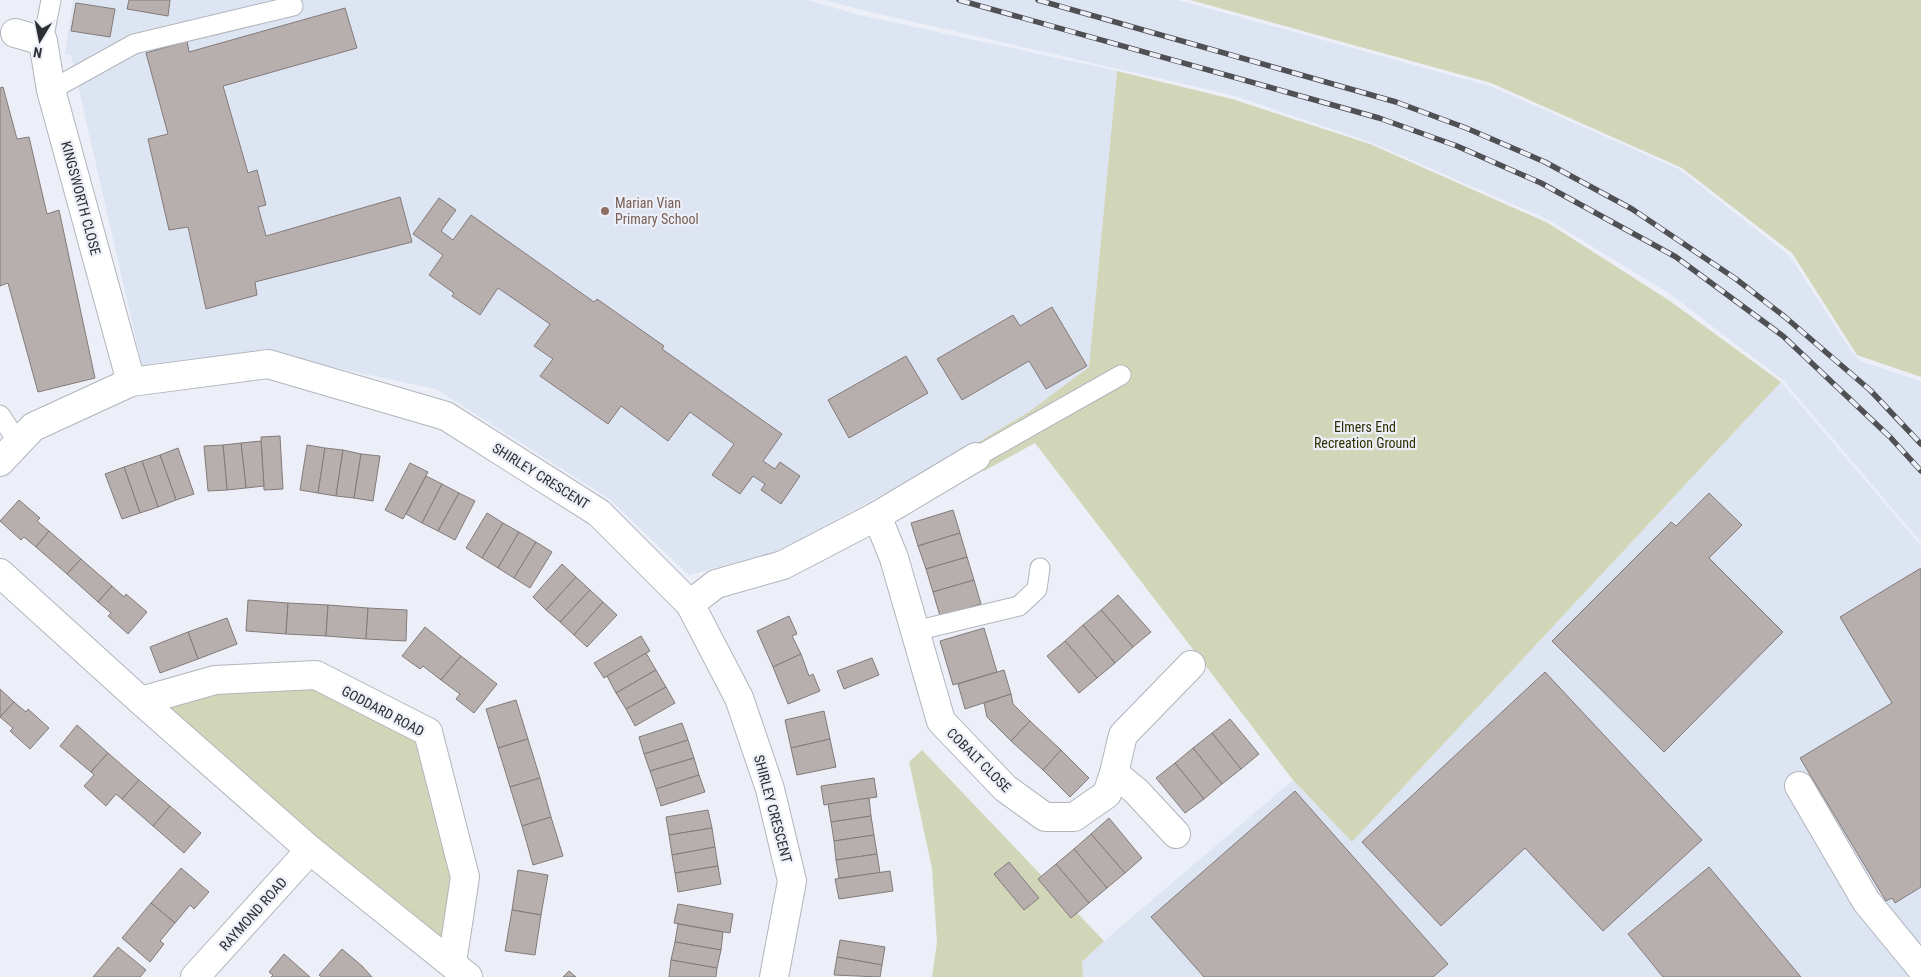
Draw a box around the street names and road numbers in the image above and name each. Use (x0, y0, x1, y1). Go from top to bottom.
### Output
street label: KINGSWORTH CLOSE (58, 139, 104, 257)
street label: SHIRLEY CRESCENT (490, 440, 592, 512)
street label: GODDARD ROAD (339, 683, 427, 739)
street label: COBALT CLOSE (944, 725, 1014, 795)
street label: SHIRLEY CRESCENT (751, 753, 795, 865)
street label: RAYMOND ROAD (216, 874, 290, 954)

